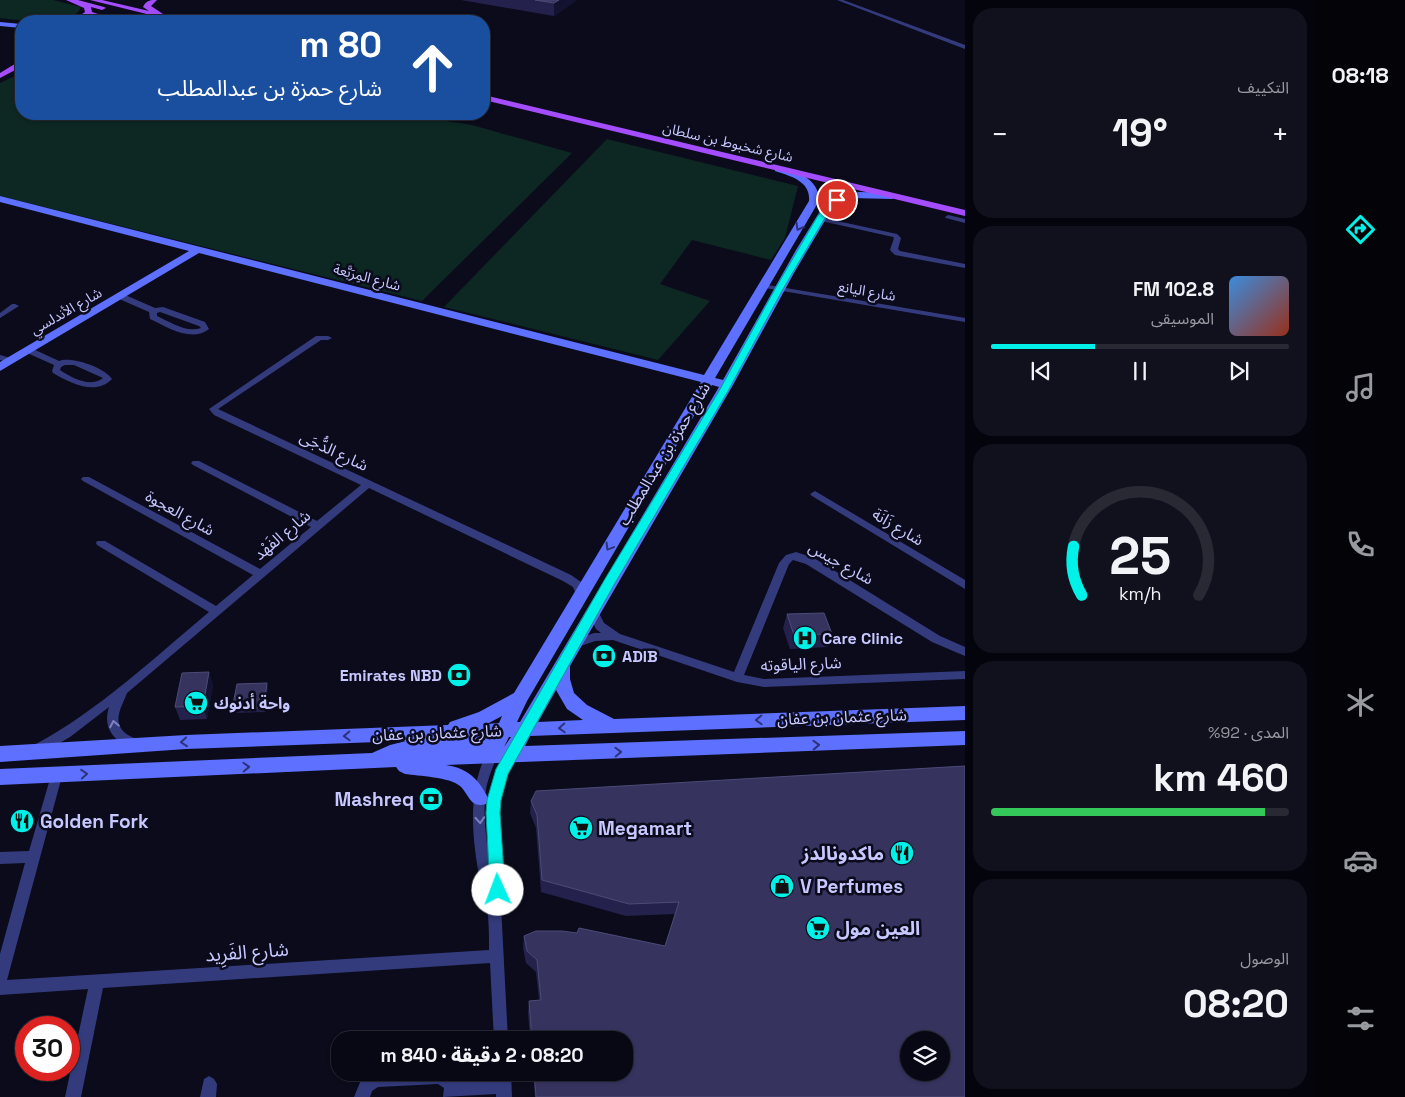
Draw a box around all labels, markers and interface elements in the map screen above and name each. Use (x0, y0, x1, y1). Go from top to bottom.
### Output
text: 80 m (300, 23, 382, 67)
icon: ahead (400, 35, 465, 100)
text: 08:18 (1331, 61, 1389, 89)
text: شارع حمزة بن عبدالمطلب (158, 74, 382, 102)
text: التكييف (1237, 77, 1289, 98)
text: 19° (1112, 109, 1168, 157)
text: − (991, 116, 1008, 152)
text: + (1272, 116, 1289, 152)
street label: شارع شخبوط بن سلطان (661, 118, 795, 168)
pin (816, 179, 858, 221)
icon: arrive (823, 186, 851, 214)
icon: directions (1343, 212, 1378, 247)
one-way arrow (795, 222, 805, 231)
street label: شارع المِرَبَّعة (331, 259, 403, 297)
street label: شارع اليانع (836, 277, 897, 307)
text: 102.8 FM (1133, 277, 1214, 302)
street label: شارع الأندلسي (27, 283, 106, 341)
text: الموسيقى (1151, 308, 1214, 329)
icon: previous (1027, 357, 1055, 385)
icon: pause (1126, 357, 1154, 385)
icon: next (1225, 357, 1253, 385)
icon: music (1343, 370, 1378, 405)
street label: شارع حمزة بن عبدالمطلب (613, 379, 717, 530)
street label: شارع الدُّجَى (296, 426, 372, 478)
street label: شارع العجوة (141, 485, 218, 542)
street label: شارع زَانَة (867, 503, 928, 552)
street label: شارع الفَهْد (249, 505, 316, 566)
text: 25 (1109, 523, 1171, 589)
icon: phone (1343, 527, 1378, 562)
street label: شارع جيس (804, 537, 877, 591)
one-way arrow (605, 542, 615, 551)
text: km/h (1119, 582, 1161, 605)
hospital icon: Care Clinic (792, 625, 818, 651)
place label: Care Clinic (822, 628, 903, 649)
bank icon: ADIB (591, 643, 617, 669)
place label: ADIB (622, 646, 658, 667)
street label: شارع الياقوته (760, 652, 842, 678)
bank icon: Emirates NBD (446, 662, 472, 688)
place label: Emirates NBD (340, 665, 442, 686)
icon: climate (1343, 685, 1378, 720)
supermarket icon: واحة أدنوك (183, 690, 209, 716)
place label: واحة أدنوك (214, 693, 290, 714)
street label: شارع عثمان بن عفان (777, 704, 907, 732)
one-way arrow (755, 715, 763, 726)
one-way arrow (109, 719, 119, 728)
street label: شارع عثمان بن عفان (372, 720, 502, 748)
text: المدى · 92% (1208, 722, 1289, 743)
one-way arrow (557, 723, 565, 734)
one-way arrow (342, 730, 350, 741)
one-way arrow (180, 736, 188, 747)
one-way arrow (812, 740, 820, 750)
one-way arrow (614, 746, 622, 757)
text: 460 km (1153, 754, 1289, 802)
one-way arrow (242, 762, 250, 772)
one-way arrow (80, 769, 88, 780)
bank icon: Mashreq (418, 786, 444, 812)
place label: Mashreq (334, 787, 414, 812)
restaurant icon: Golden Fork (9, 808, 35, 834)
place label: Golden Fork (40, 809, 149, 834)
supermarket icon: Megamart (568, 815, 594, 841)
one-way arrow (475, 816, 486, 824)
place label: Megamart (598, 816, 692, 841)
restaurant icon: ماكدونالدز (889, 840, 915, 866)
place label: ماكدونالدز (801, 841, 884, 866)
icon: car (1343, 843, 1378, 878)
position arrow (471, 863, 523, 915)
shop icon: V Perfumes (769, 873, 795, 899)
place label: V Perfumes (800, 874, 903, 899)
supermarket icon: العين مول (805, 915, 831, 941)
place label: العين مول (836, 916, 920, 941)
street label: شارع الفَرِيد (204, 937, 290, 970)
text: الوصول (1240, 948, 1289, 969)
text: 08:20 (1183, 980, 1289, 1028)
icon: filters (1343, 1001, 1378, 1036)
speed limit sign: 30 (15, 1016, 80, 1081)
map controls (900, 1031, 950, 1081)
button: layers (900, 1031, 950, 1081)
text: 08:20 · 2 دقيقة · 840 m (380, 1043, 584, 1068)

